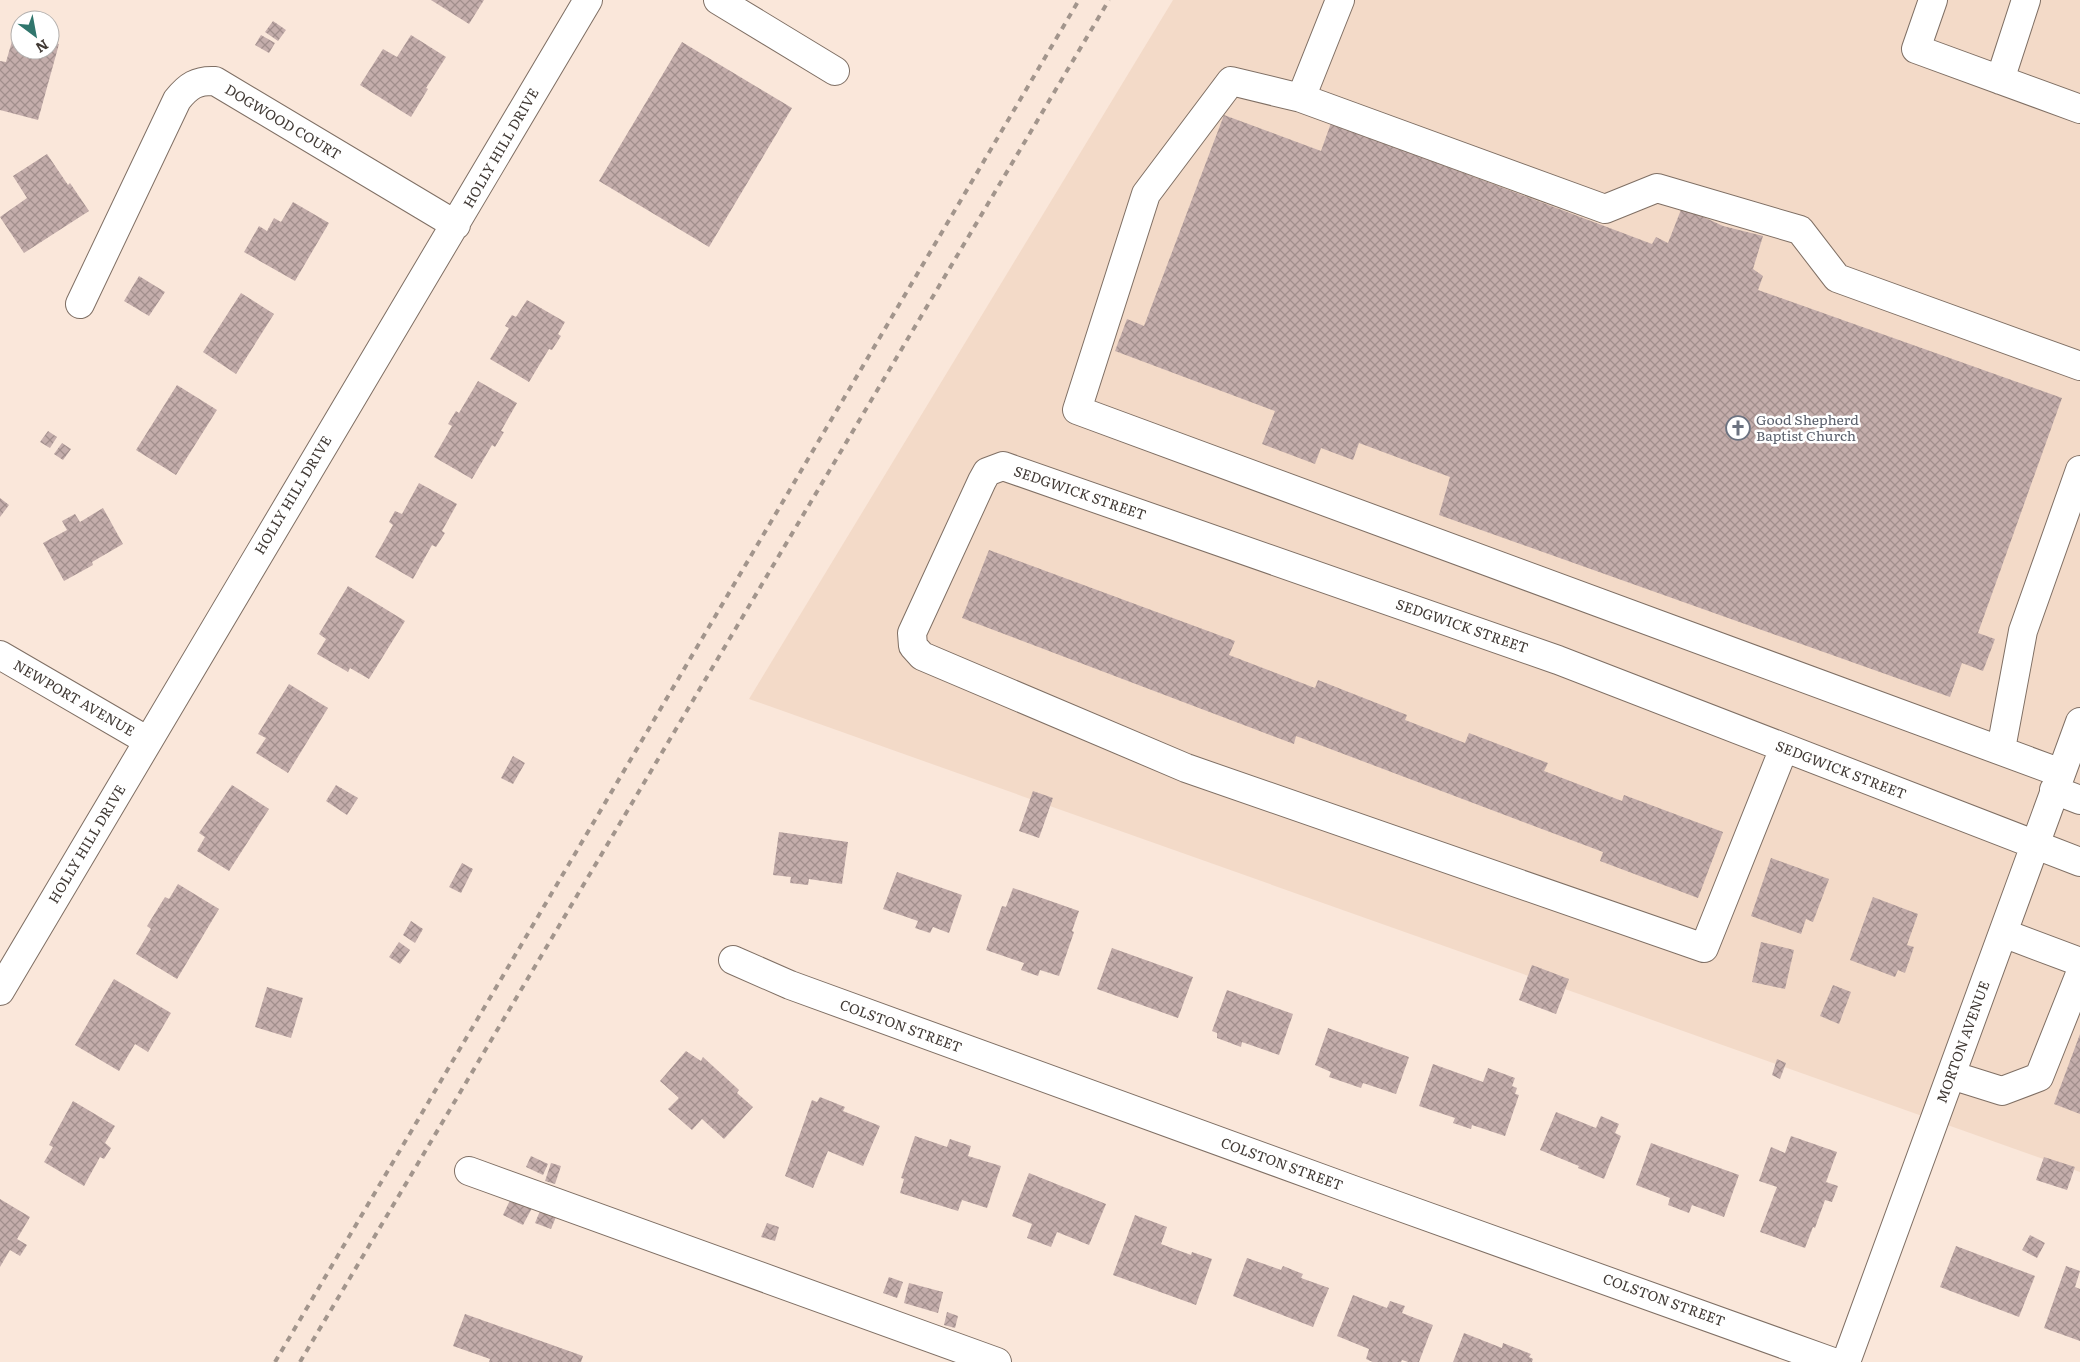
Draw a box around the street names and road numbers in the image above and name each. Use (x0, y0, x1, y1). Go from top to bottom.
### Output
street label: DOGWOOD COURT (222, 78, 345, 164)
street label: HOLLY HILL DRIVE (458, 84, 543, 211)
street label: HOLLY HILL DRIVE (249, 431, 336, 558)
street label: SEDGWICK STREET (1012, 460, 1149, 524)
street label: SEDGWICK STREET (1394, 593, 1531, 657)
street label: NEWPORT AVENUE (10, 654, 139, 740)
street label: SEDGWICK STREET (1773, 735, 1910, 803)
street label: HOLLY HILL DRIVE (43, 780, 130, 907)
street label: MORTON AVENUE (1931, 978, 1993, 1106)
street label: COLSTON STREET (837, 994, 965, 1056)
street label: COLSTON STREET (1218, 1132, 1346, 1194)
street label: COLSTON STREET (1600, 1268, 1728, 1330)

